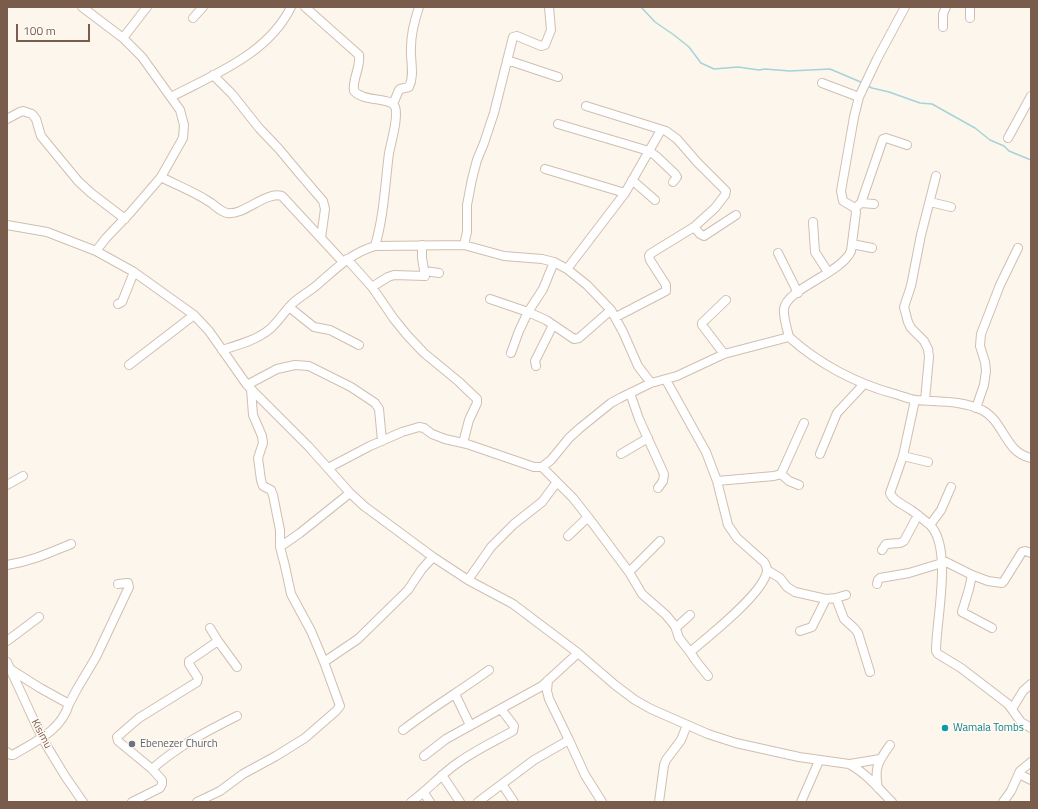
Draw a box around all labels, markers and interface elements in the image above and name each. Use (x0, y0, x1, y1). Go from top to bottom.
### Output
scale bar (18, 16, 92, 42)
text: 100 m (23, 21, 56, 40)
street label: Kisimu (28, 717, 54, 751)
place label: Wamala Tombs (953, 721, 1024, 735)
marker: Wamala Tombs (940, 723, 950, 733)
place label: Ebenezer Church (140, 737, 218, 751)
marker: Ebenezer Church (127, 739, 137, 749)

